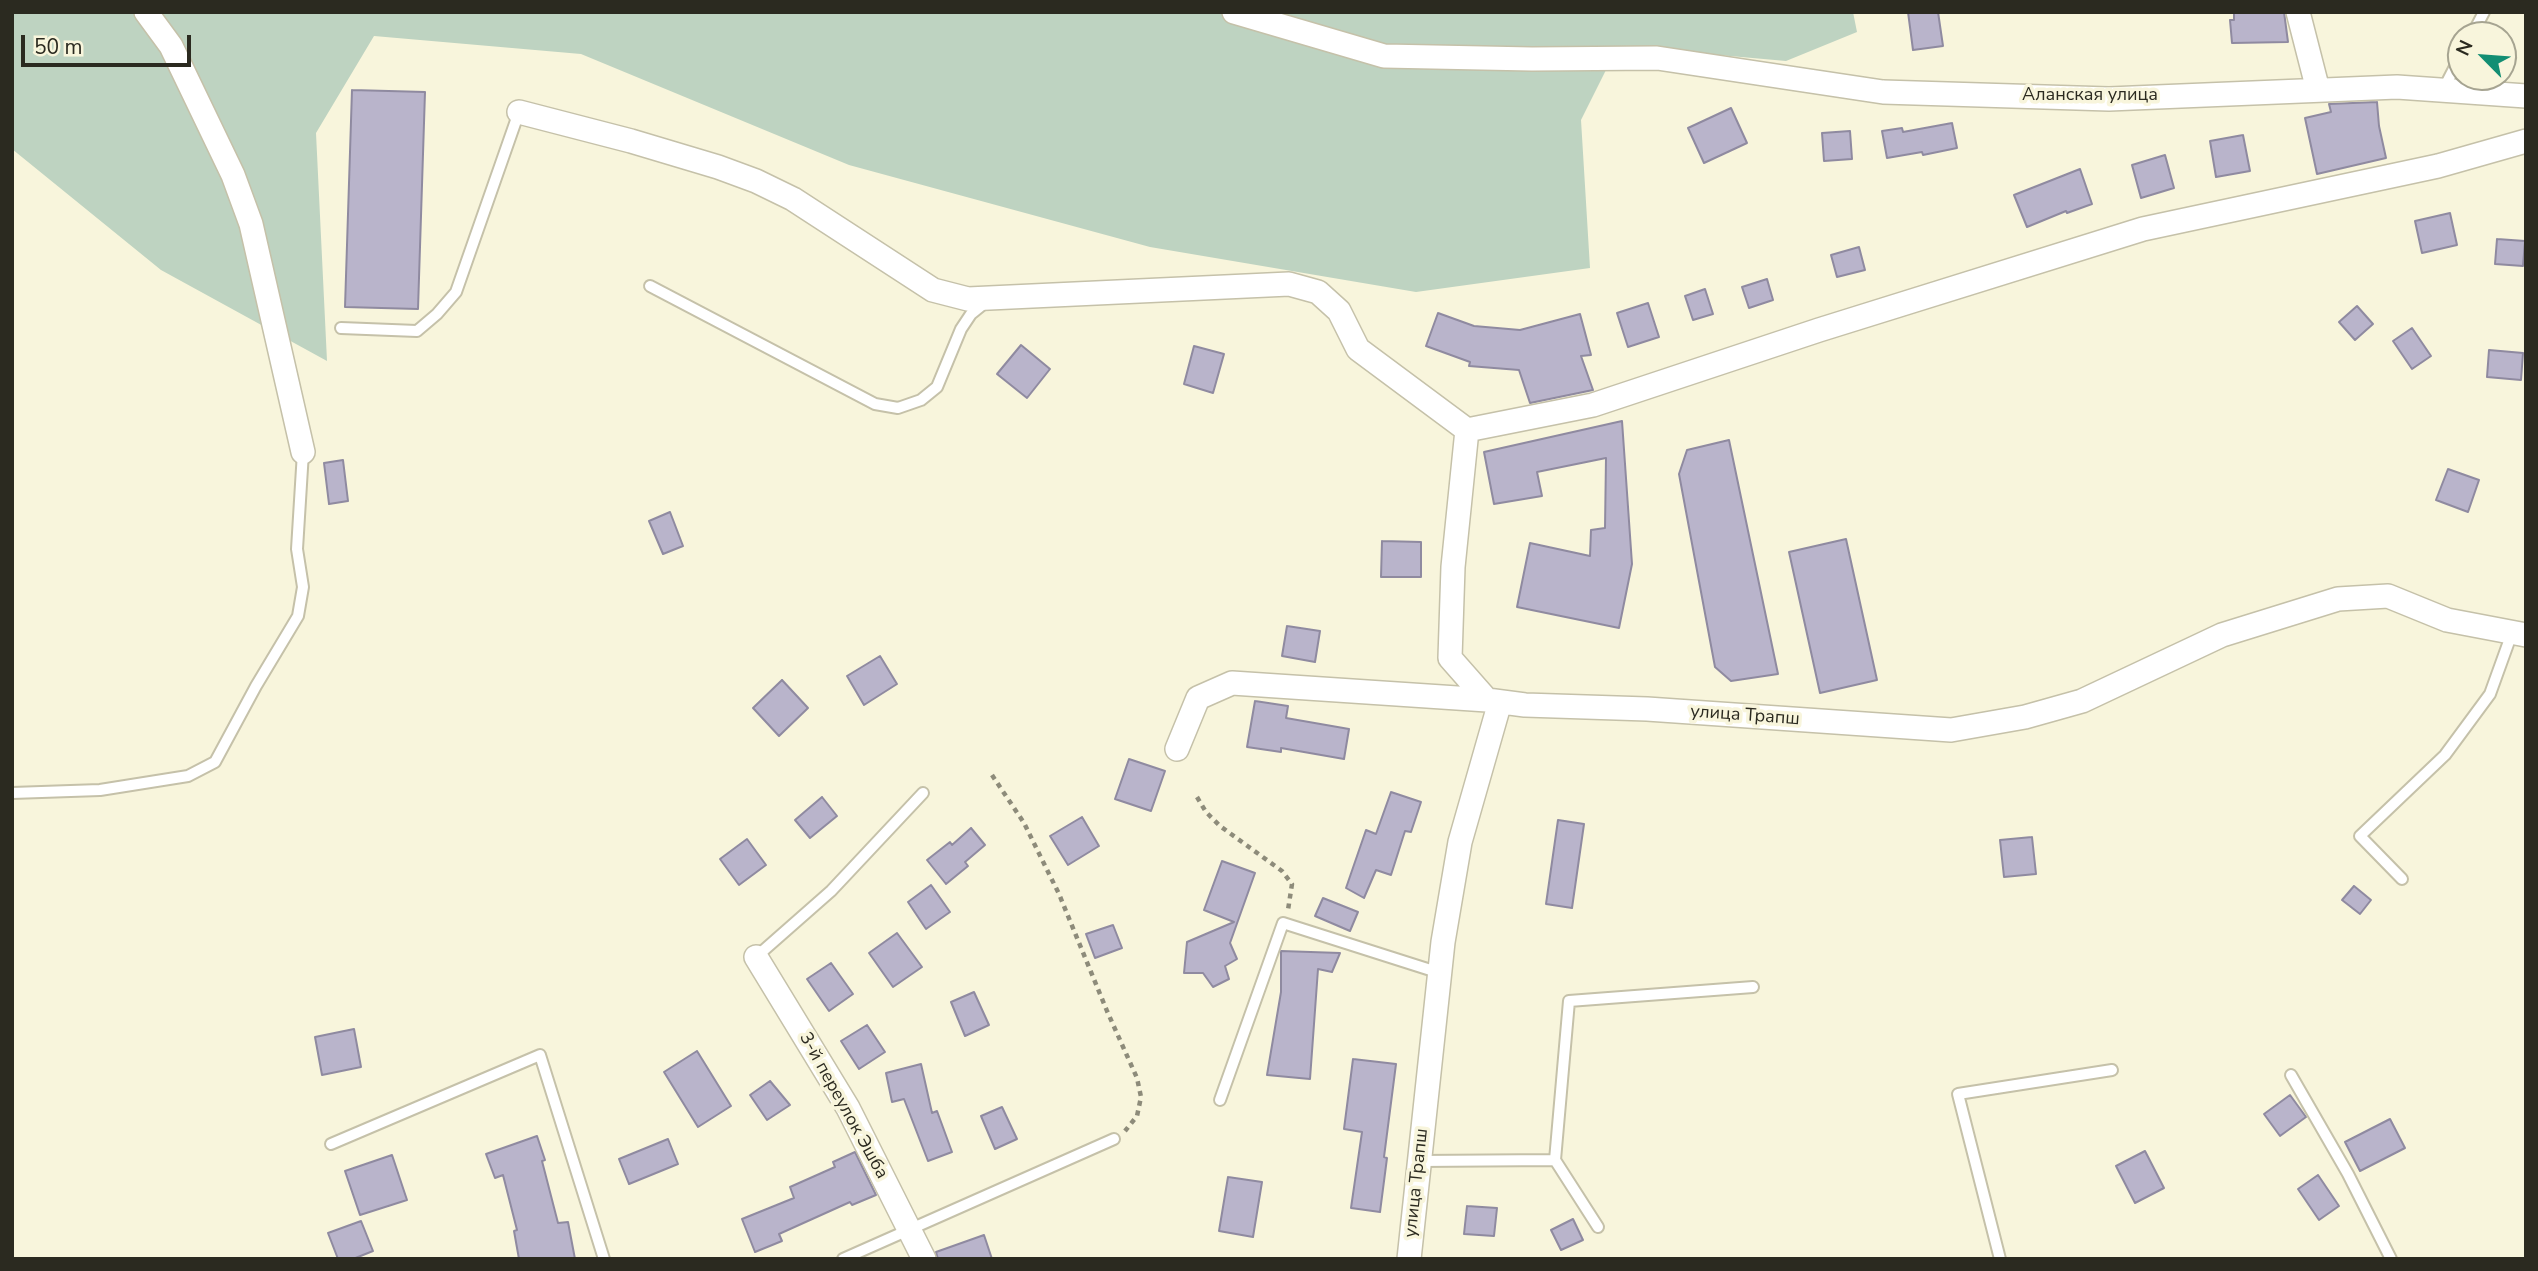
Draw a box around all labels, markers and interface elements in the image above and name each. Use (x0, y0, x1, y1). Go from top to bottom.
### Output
scale bar (24, 21, 194, 65)
north arrow (2447, 21, 2517, 91)
text: 50 m (34, 33, 83, 61)
text: N (2450, 36, 2480, 60)
street label: Аланская улица (2022, 85, 2158, 107)
street label: улица Трапш (1690, 701, 1800, 731)
street label: 3-й переулок Эшба (794, 1029, 892, 1183)
street label: улица Трапш (1401, 1127, 1433, 1239)

